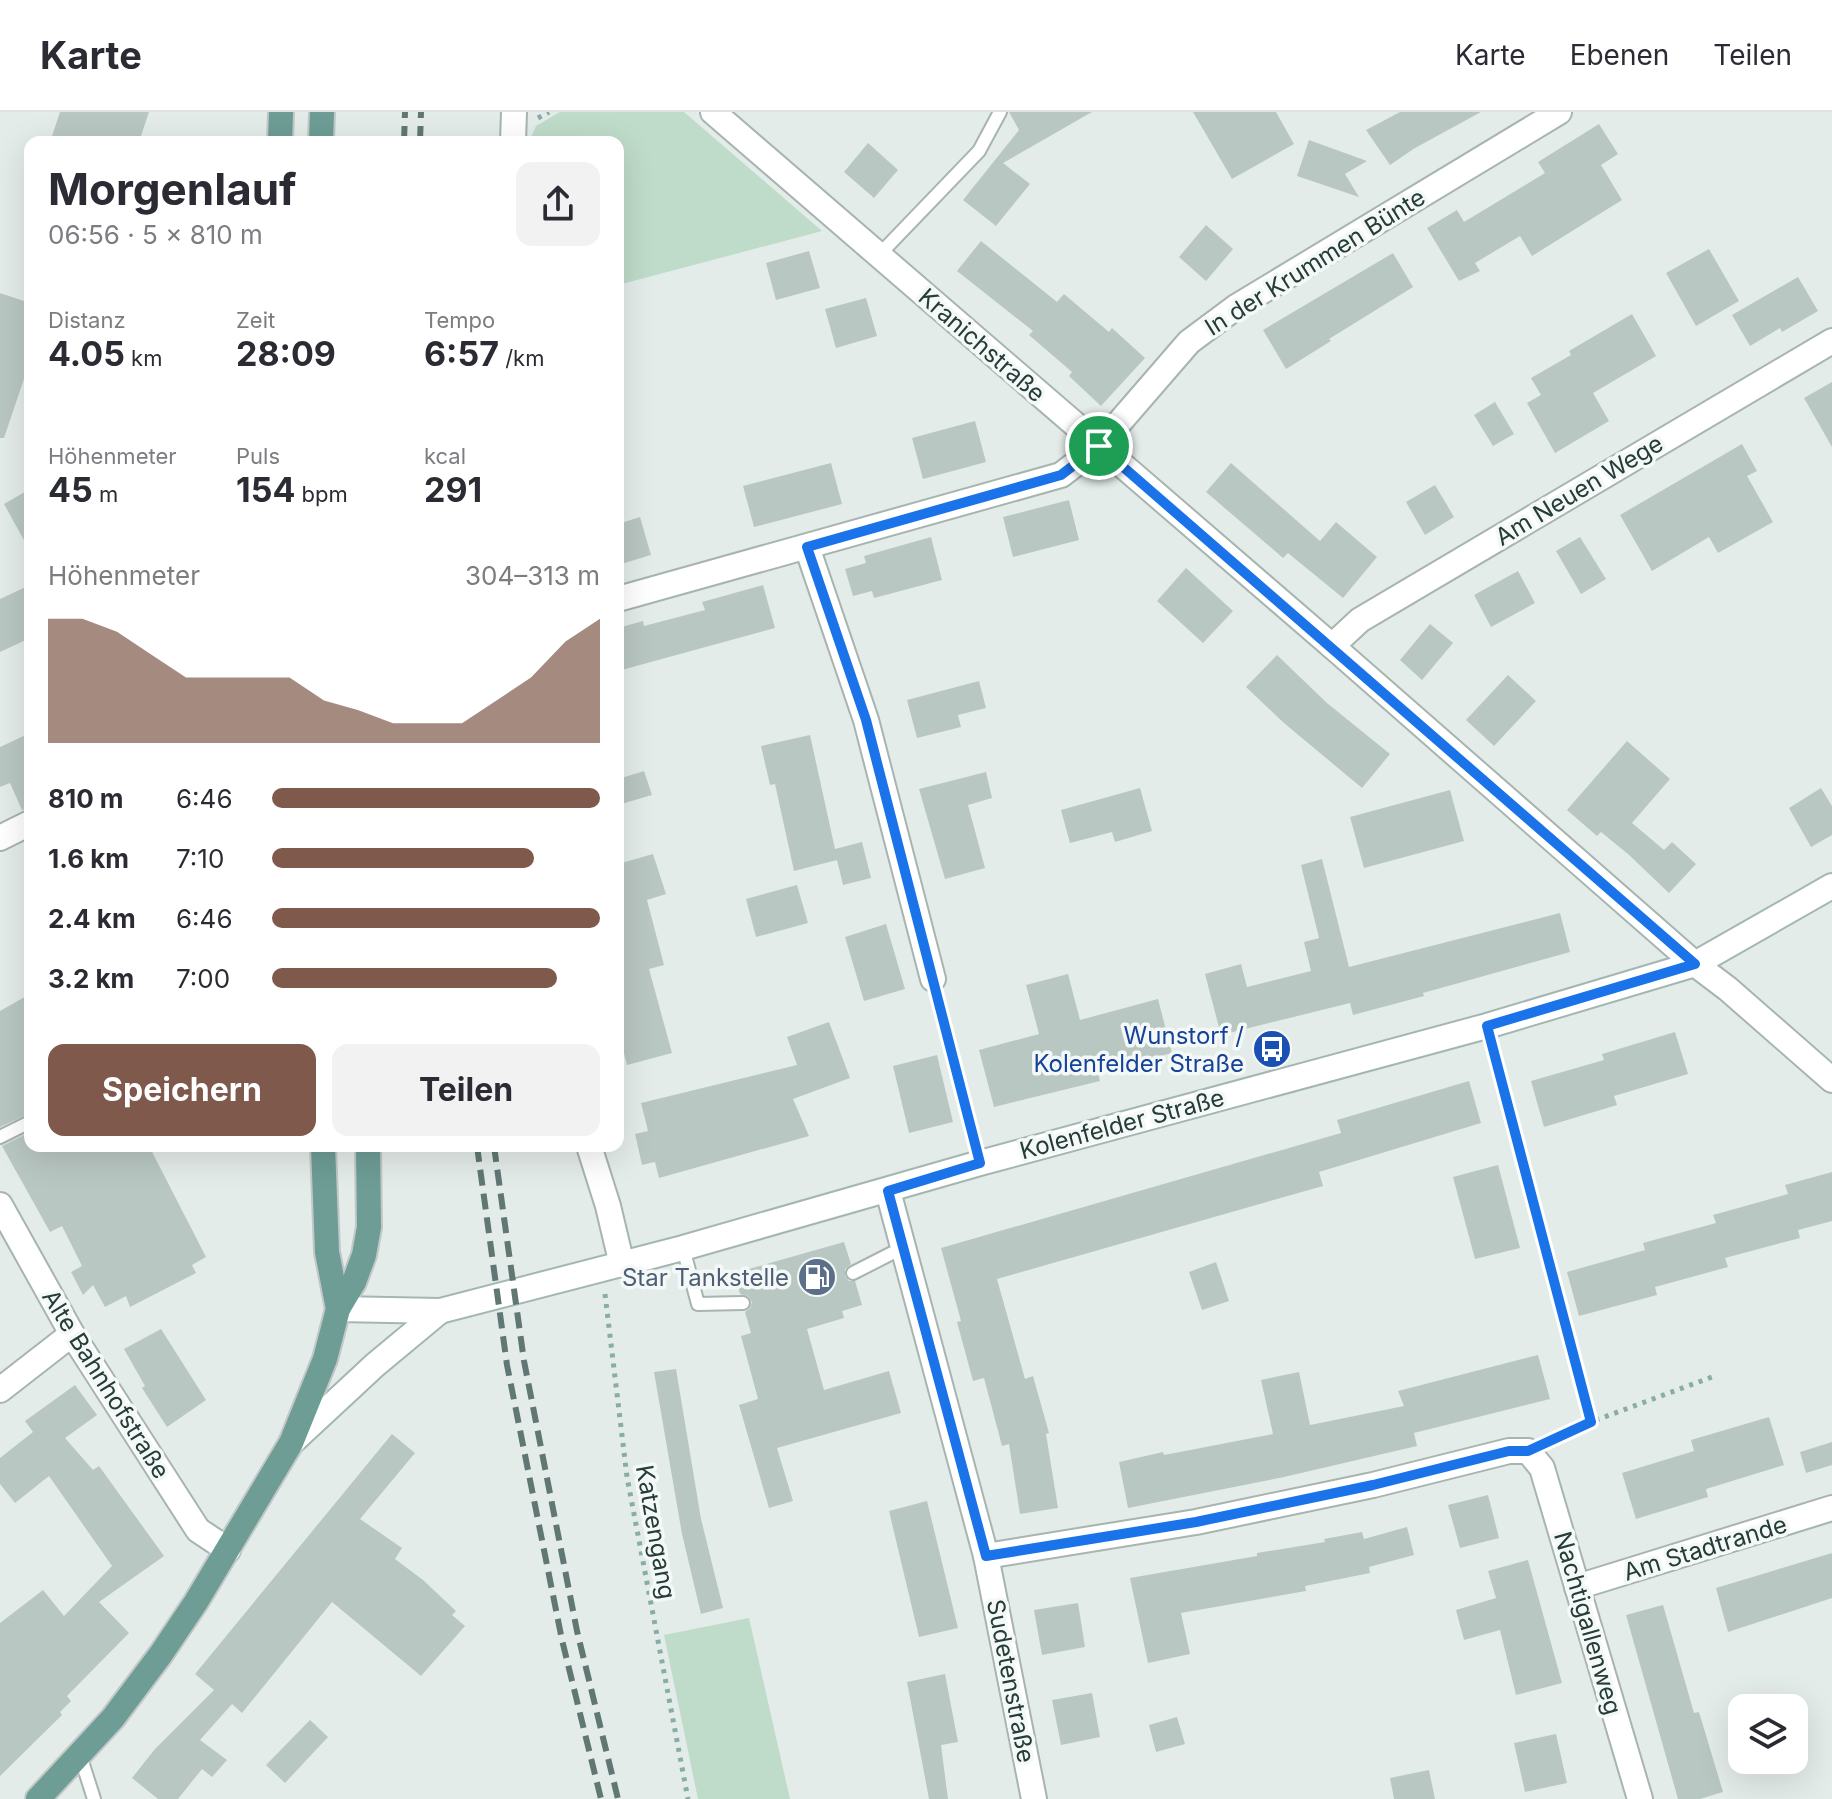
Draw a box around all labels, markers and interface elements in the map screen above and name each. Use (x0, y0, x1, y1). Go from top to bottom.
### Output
text: Karte (40, 32, 142, 78)
text: Karte (1455, 38, 1526, 72)
text: Ebenen (1570, 38, 1669, 72)
text: Teilen (1713, 38, 1792, 72)
text: Morgenlauf (48, 162, 297, 216)
button: share (516, 162, 600, 246)
street label: In der Krummen Bünte (1200, 182, 1430, 342)
text: 06:56 · 5 × 810 m (48, 219, 263, 250)
street label: Kranichstraße (913, 282, 1051, 408)
text: Distanz (48, 307, 126, 333)
text: Zeit (236, 307, 275, 333)
text: Tempo (424, 307, 495, 333)
text: 4.05 (48, 333, 125, 374)
text: 28:09 (236, 333, 336, 374)
text: 6:57 (424, 333, 499, 374)
text: km (125, 345, 162, 371)
text: /km (499, 345, 544, 371)
pin (1065, 412, 1133, 480)
icon: arrive (1077, 424, 1121, 468)
street label: Am Neuen Wege (1490, 428, 1668, 552)
text: Höhenmeter (48, 443, 177, 469)
text: Puls (236, 443, 280, 469)
text: kcal (424, 443, 466, 469)
text: 45 (48, 469, 93, 510)
text: 154 (236, 469, 295, 510)
text: 291 (424, 469, 482, 510)
text: m (93, 481, 118, 507)
text: bpm (295, 481, 348, 507)
text: Höhenmeter (48, 560, 200, 591)
text: 304–313 m (465, 560, 600, 591)
text: 810 m (48, 783, 124, 814)
text: 6:46 (176, 783, 233, 814)
text: 1.6 km (48, 843, 129, 874)
text: 7:10 (176, 843, 224, 874)
text: 2.4 km (48, 903, 136, 934)
text: 6:46 (176, 903, 233, 934)
text: 3.2 km (48, 963, 134, 994)
text: 7:00 (176, 963, 230, 994)
place label: Wunstorf / Kolenfelder Straße (1033, 1021, 1244, 1078)
bus stop icon: Wunstorf / Kolenfelder Straße (1251, 1028, 1293, 1070)
button: Speichern (48, 1044, 316, 1136)
button: Teilen (332, 1044, 600, 1136)
street label: Kolenfelder Straße (1017, 1083, 1227, 1165)
fuel station icon: Star Tankstelle (796, 1256, 838, 1298)
place label: Star Tankstelle (622, 1263, 789, 1292)
street label: Alte Bahnhofstraße (36, 1284, 176, 1484)
street label: Katzengang (630, 1463, 682, 1601)
street label: Am Stadtrande (1620, 1509, 1790, 1587)
street label: Nachtigallenweg (1548, 1528, 1628, 1718)
street label: Sudetenstraße (981, 1597, 1041, 1765)
map controls (1728, 1694, 1808, 1774)
button: layers (1728, 1694, 1808, 1774)

